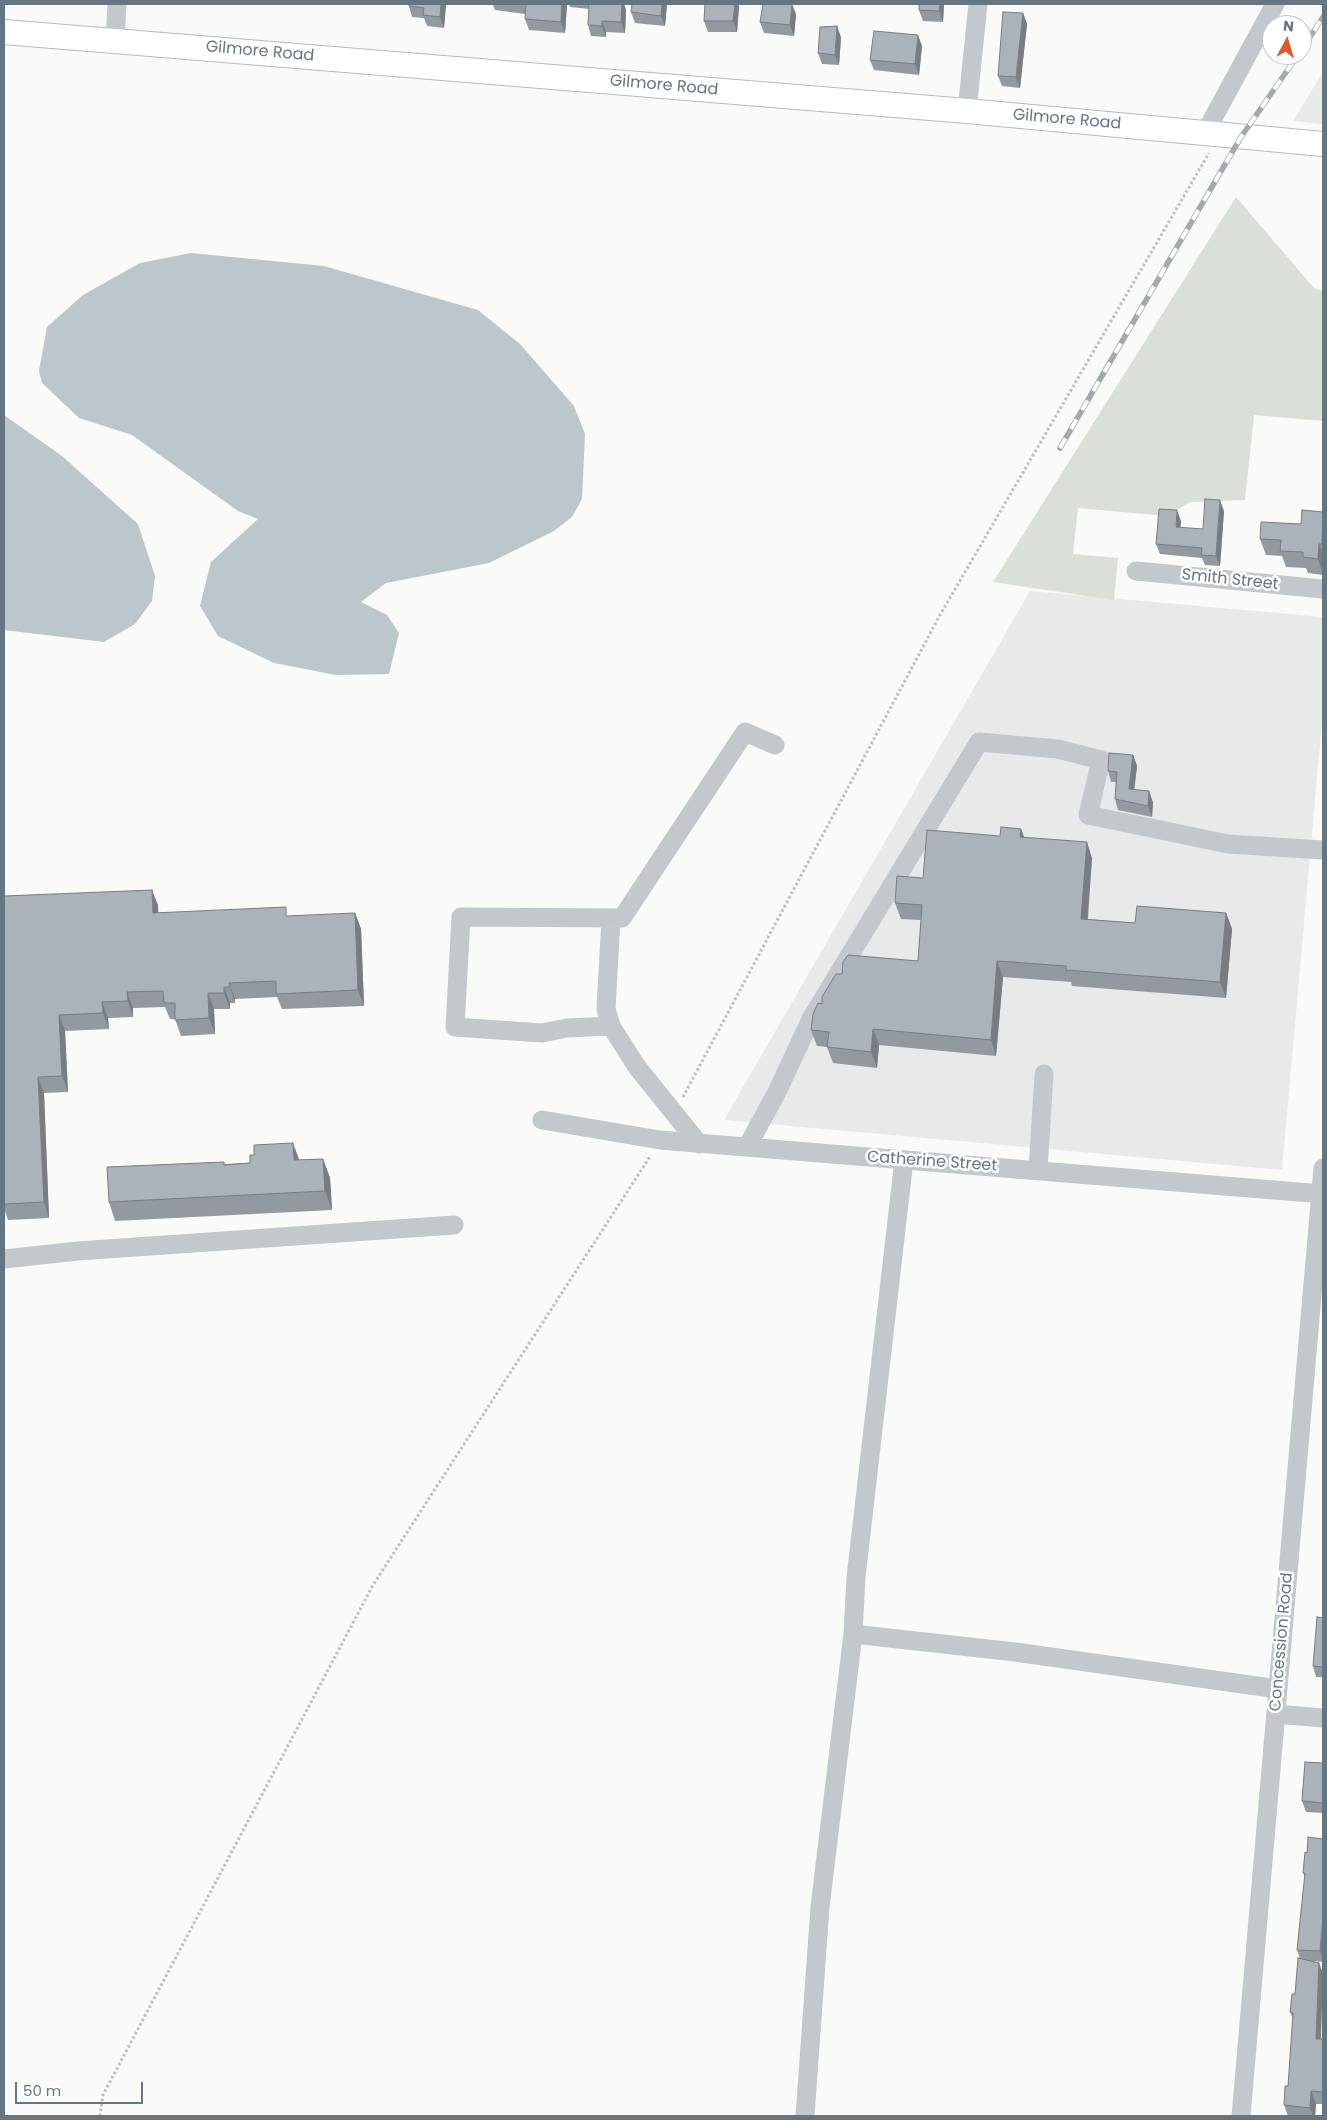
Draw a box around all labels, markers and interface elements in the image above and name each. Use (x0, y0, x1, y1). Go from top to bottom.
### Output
north arrow (1262, 15, 1312, 65)
text: N (1282, 16, 1295, 37)
street label: Gilmore Road (205, 38, 315, 66)
street label: Gilmore Road (609, 72, 719, 100)
street label: Gilmore Road (1012, 106, 1122, 134)
street label: Smith Street (1181, 565, 1279, 595)
street label: Catherine Street (866, 1148, 998, 1176)
street label: Concession Road (1266, 1572, 1298, 1712)
scale bar (18, 2072, 145, 2104)
text: 50 m (23, 2080, 61, 2101)

